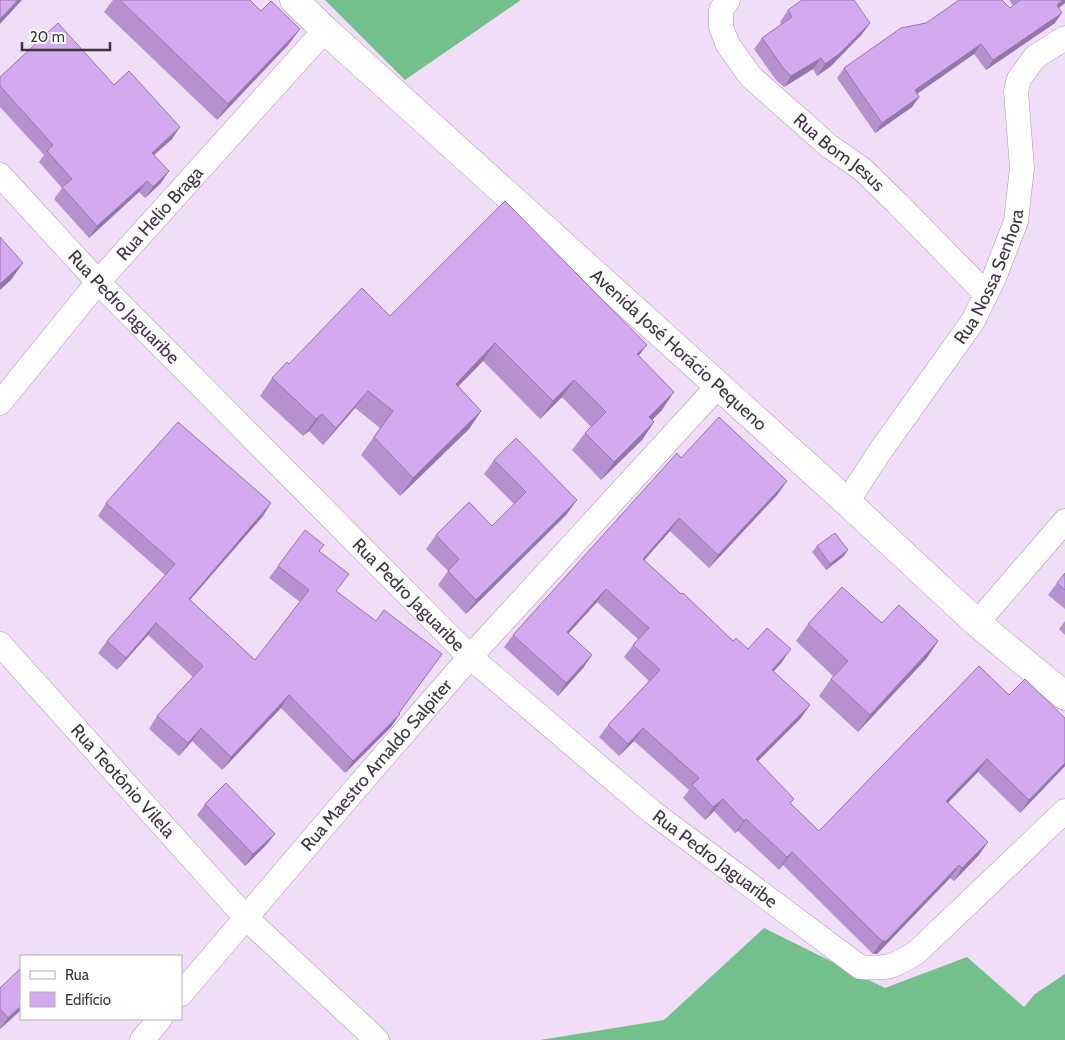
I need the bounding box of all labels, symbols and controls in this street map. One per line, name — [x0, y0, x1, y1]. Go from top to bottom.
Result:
scale bar — [22, 20, 110, 52]
text: 20 m — [30, 28, 65, 46]
street label: Rua Bom Jesus — [789, 109, 889, 196]
street label: Rua Helio Braga — [112, 162, 208, 265]
street label: Rua Nossa Senhora — [949, 208, 1028, 348]
street label: Rua Pedro Jaguaribe — [63, 246, 184, 369]
street label: Avenida José Horácio Pequeno — [586, 264, 772, 435]
street label: Rua Pedro Jaguaribe — [348, 534, 469, 656]
street label: Rua Maestro Arnaldo Salpiter — [296, 674, 457, 856]
street label: Rua Teotônio Vilela — [66, 719, 180, 843]
street label: Rua Pedro Jaguaribe — [648, 805, 782, 913]
legend — [20, 955, 182, 1020]
text: Rua — [65, 966, 90, 984]
text: Edifício — [65, 991, 111, 1009]

